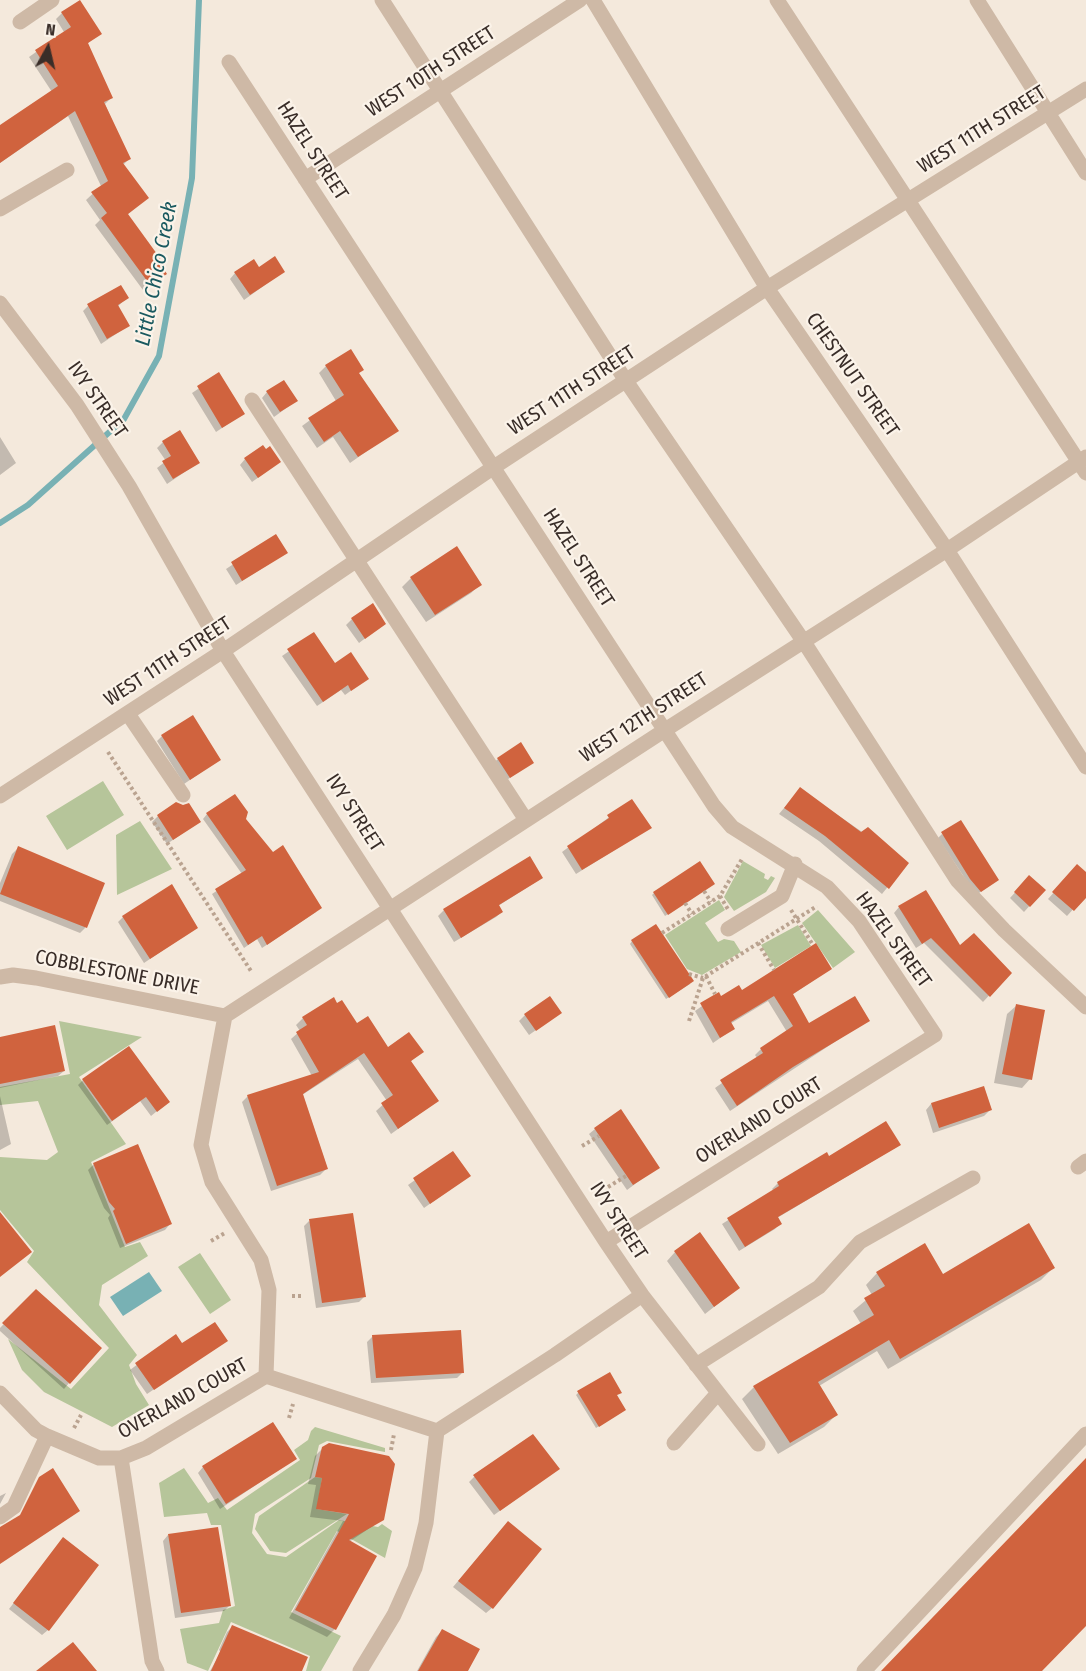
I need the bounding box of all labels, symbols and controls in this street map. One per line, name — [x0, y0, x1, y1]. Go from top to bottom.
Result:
north arrow — [18, 18, 78, 78]
text: N — [45, 20, 57, 40]
street label: WEST 10TH STREET — [362, 21, 500, 123]
street label: WEST 11TH STREET — [913, 81, 1051, 179]
street label: HAZEL STREET — [271, 97, 353, 205]
water label: Little Chico Creek — [131, 200, 183, 348]
street label: CHESTNUT STREET — [800, 308, 904, 442]
street label: WEST 11TH STREET — [504, 341, 640, 441]
street label: IVY STREET — [62, 357, 132, 443]
street label: HAZEL STREET — [537, 504, 619, 612]
street label: WEST 11TH STREET — [100, 612, 236, 712]
street label: WEST 12TH STREET — [576, 668, 712, 768]
street label: IVY STREET — [320, 770, 388, 856]
street label: HAZEL STREET — [850, 887, 936, 993]
street label: COBBLESTONE DRIVE — [33, 945, 201, 1001]
street label: OVERLAND COURT — [691, 1073, 827, 1169]
street label: IVY STREET — [584, 1178, 652, 1264]
street label: OVERLAND COURT — [114, 1353, 252, 1445]

